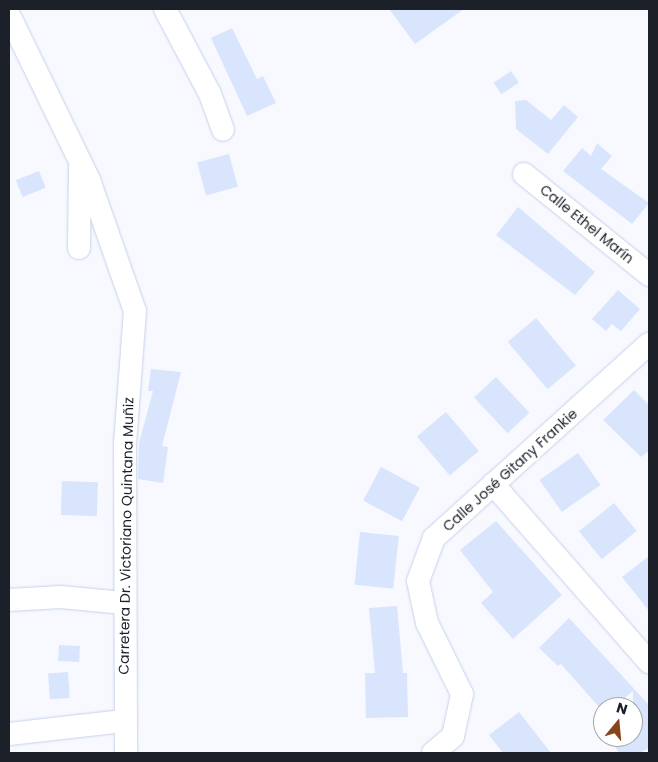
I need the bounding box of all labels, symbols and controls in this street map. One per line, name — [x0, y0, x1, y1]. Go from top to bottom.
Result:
street label: Calle Ethel Marín — [537, 181, 637, 267]
street label: Carretera Dr. Victoriano Quintana Muñiz — [115, 397, 137, 675]
street label: Calle José Gitany Frankie — [439, 405, 581, 535]
north arrow — [593, 697, 643, 747]
text: N — [614, 698, 630, 720]

